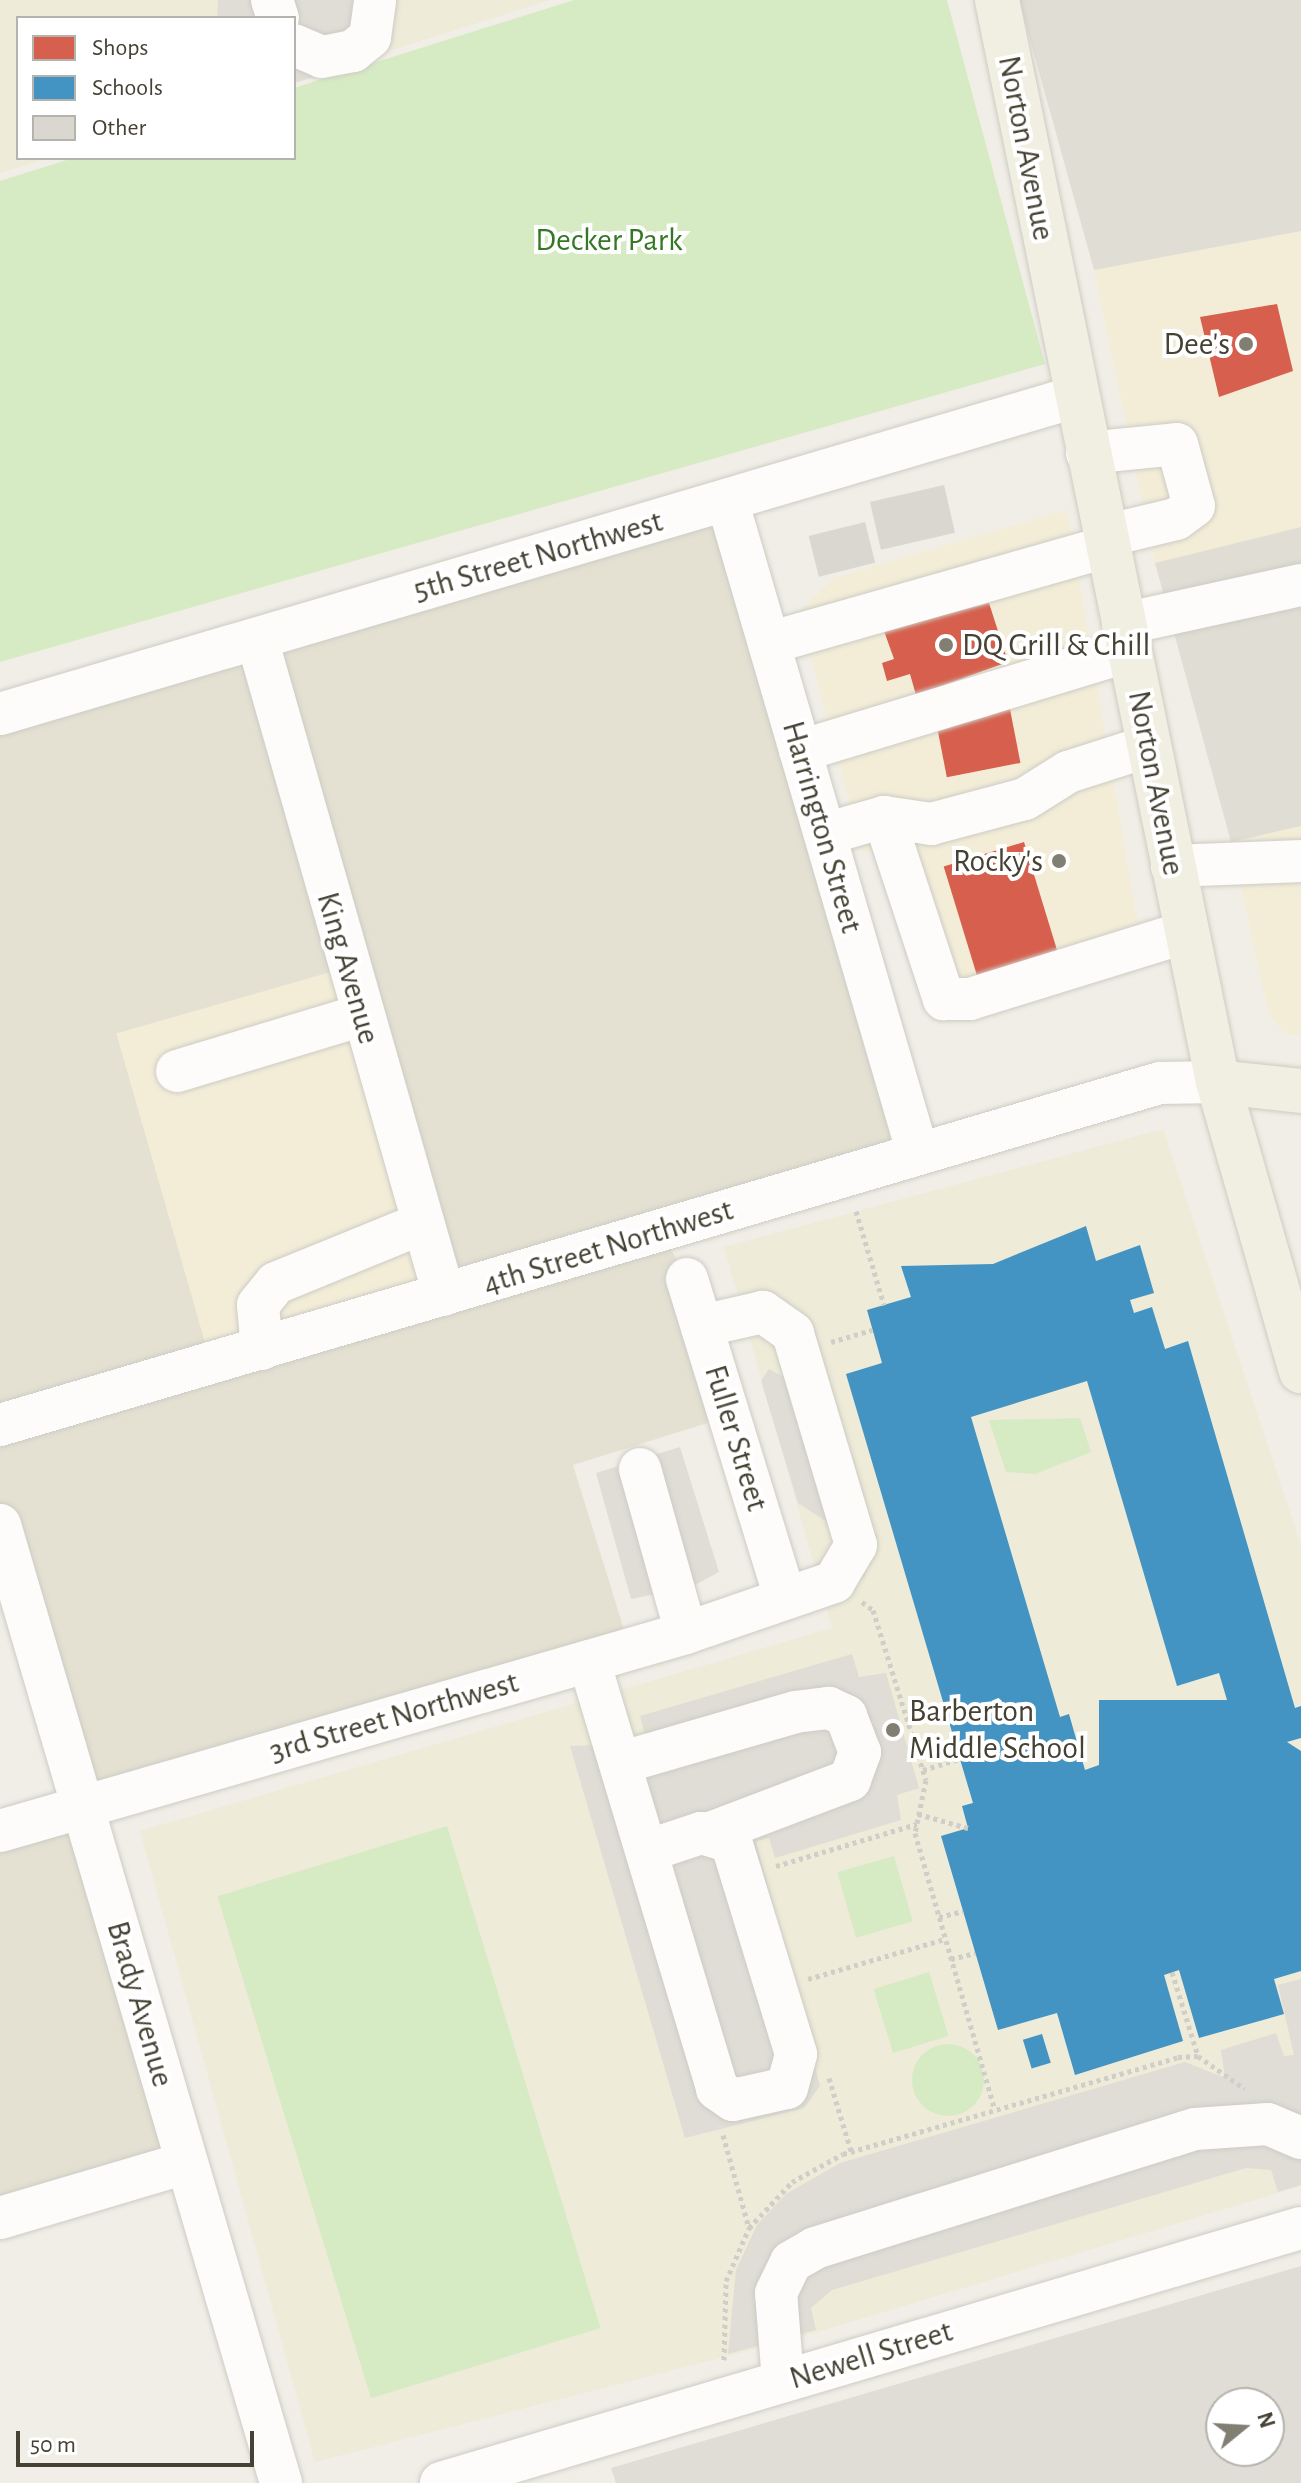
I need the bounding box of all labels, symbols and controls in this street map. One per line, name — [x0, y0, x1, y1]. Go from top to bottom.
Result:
legend — [16, 16, 296, 160]
text: Shops — [92, 36, 148, 60]
street label: Norton Avenue — [989, 52, 1063, 244]
text: Schools — [92, 76, 163, 100]
text: Other — [92, 116, 146, 140]
park label: Decker Park — [535, 221, 683, 259]
place label: Dee's — [1163, 325, 1230, 363]
marker: Dee's — [1237, 335, 1255, 353]
street label: 5th Street Northwest — [409, 502, 667, 610]
place label: DQ Grill & Chill — [962, 626, 1150, 664]
marker: DQ Grill & Chill — [937, 636, 955, 654]
street label: Norton Avenue — [1119, 687, 1193, 879]
street label: Harrington Street — [773, 717, 871, 937]
place label: Rocky's — [953, 842, 1043, 880]
marker: Rocky's — [1050, 852, 1068, 870]
street label: King Avenue — [308, 888, 388, 1048]
street label: 4th Street Northwest — [478, 1191, 738, 1303]
street label: Fuller Street — [696, 1361, 776, 1515]
street label: 3rd Street Northwest — [265, 1663, 523, 1771]
place label: Barberton Middle School — [909, 1693, 1086, 1768]
marker: Barberton Middle School — [884, 1721, 902, 1739]
street label: Brady Avenue — [98, 1917, 182, 2091]
street label: Newell Street — [785, 2312, 957, 2398]
north arrow — [1205, 2387, 1285, 2467]
text: N — [1253, 2410, 1279, 2431]
scale bar — [20, 2415, 258, 2465]
text: 50 m — [30, 2433, 76, 2457]

